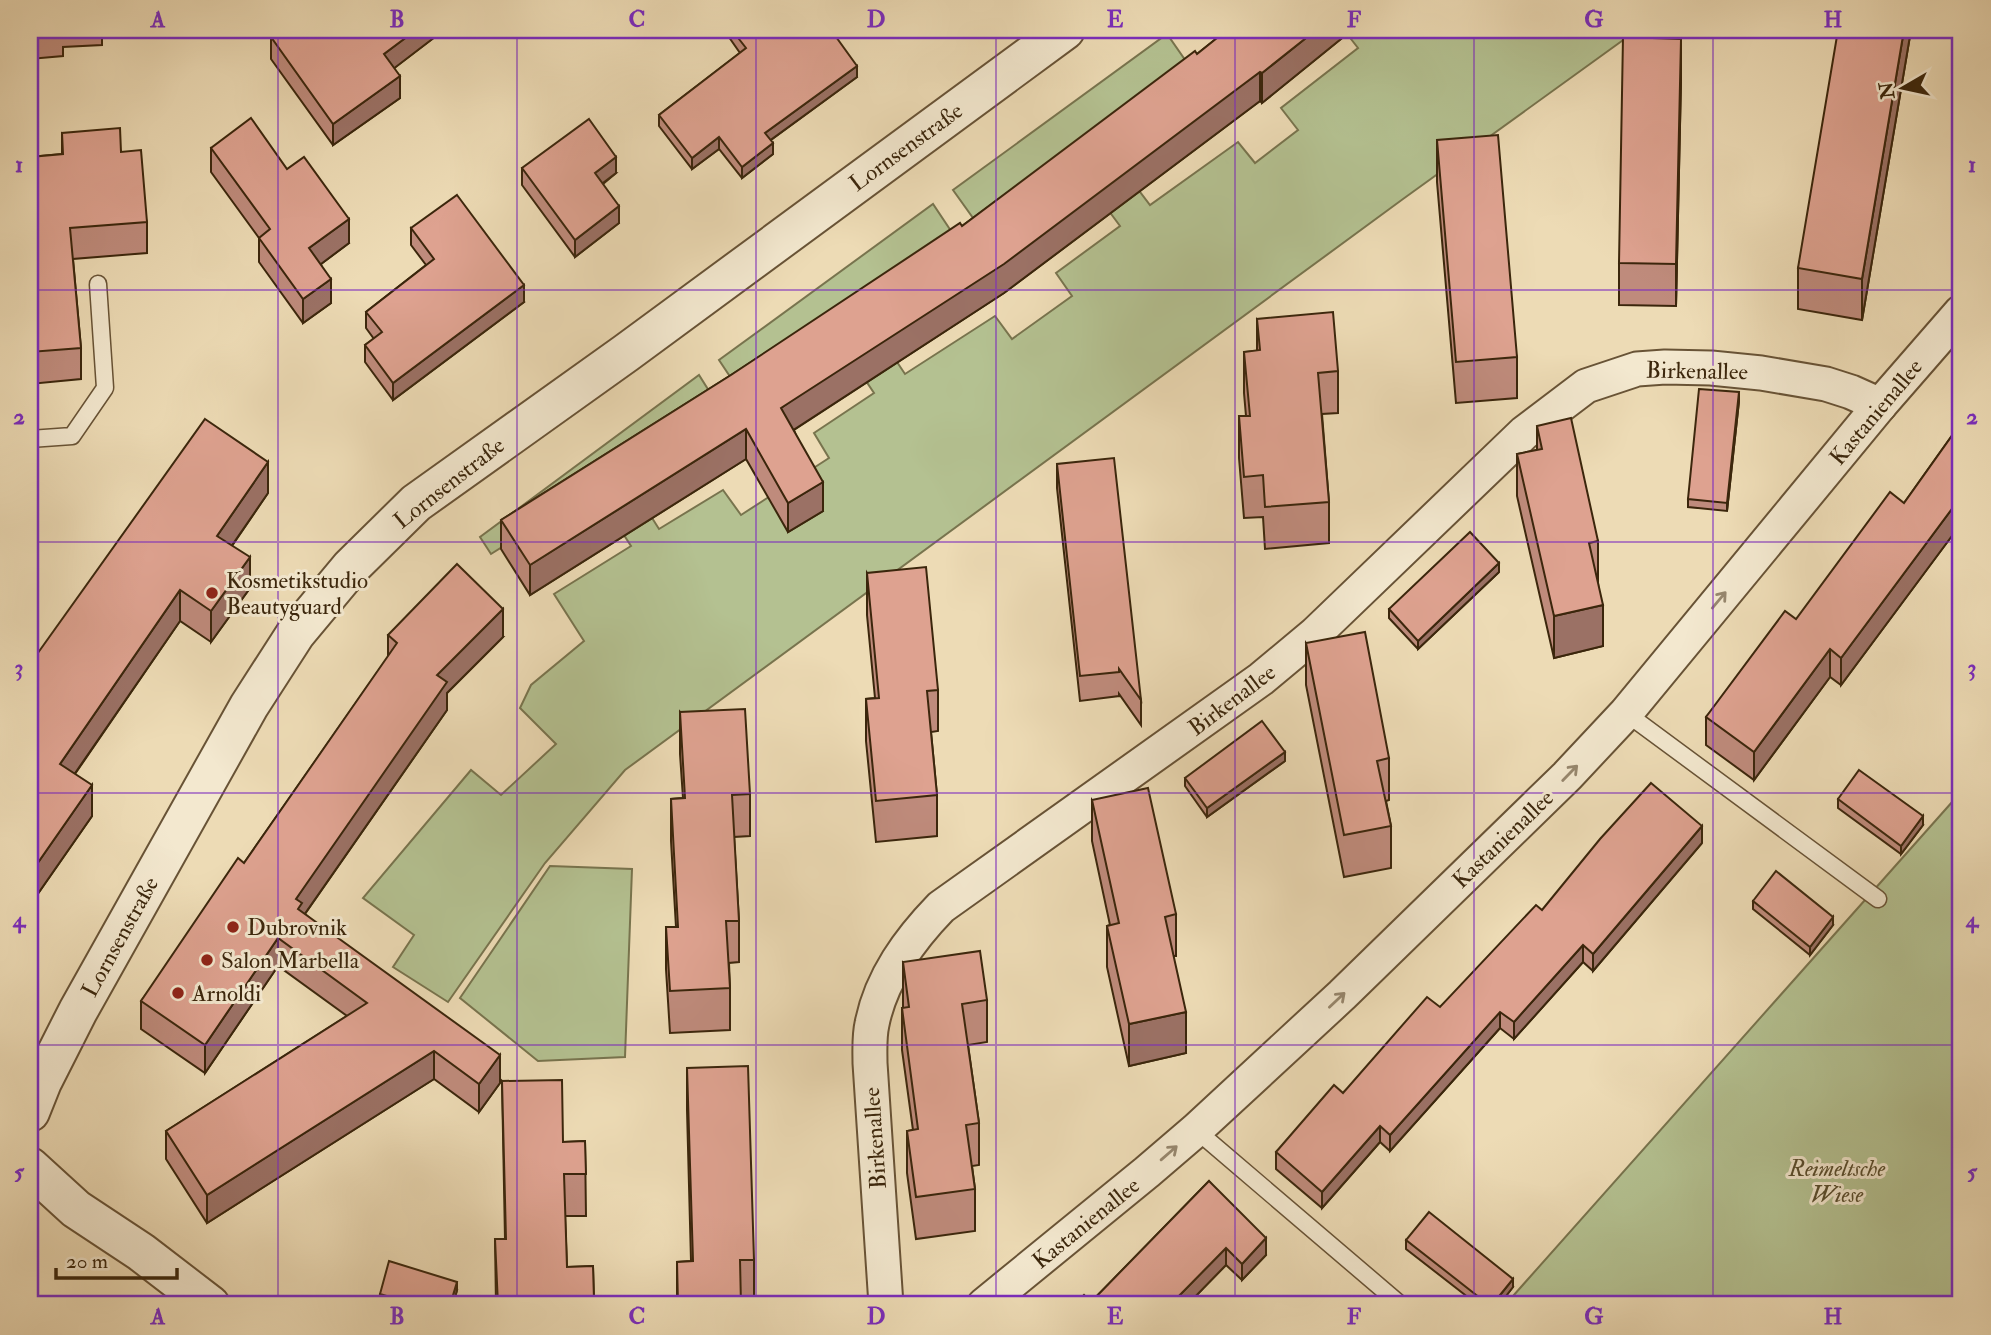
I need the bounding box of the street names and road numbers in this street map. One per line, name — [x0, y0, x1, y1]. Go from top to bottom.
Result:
street label: Lornsenstraße — [844, 96, 969, 198]
street label: Kastanienallee — [1823, 353, 1929, 471]
street label: Birkenallee — [1646, 356, 1749, 386]
street label: Lornsenstraße — [388, 430, 511, 535]
street label: Birkenallee — [1183, 657, 1282, 742]
street label: Kastanienallee — [1446, 783, 1560, 895]
street label: Lornsenstraße — [75, 871, 165, 1002]
street label: Birkenallee — [857, 1086, 893, 1190]
street label: Kastanienallee — [1026, 1171, 1146, 1275]

